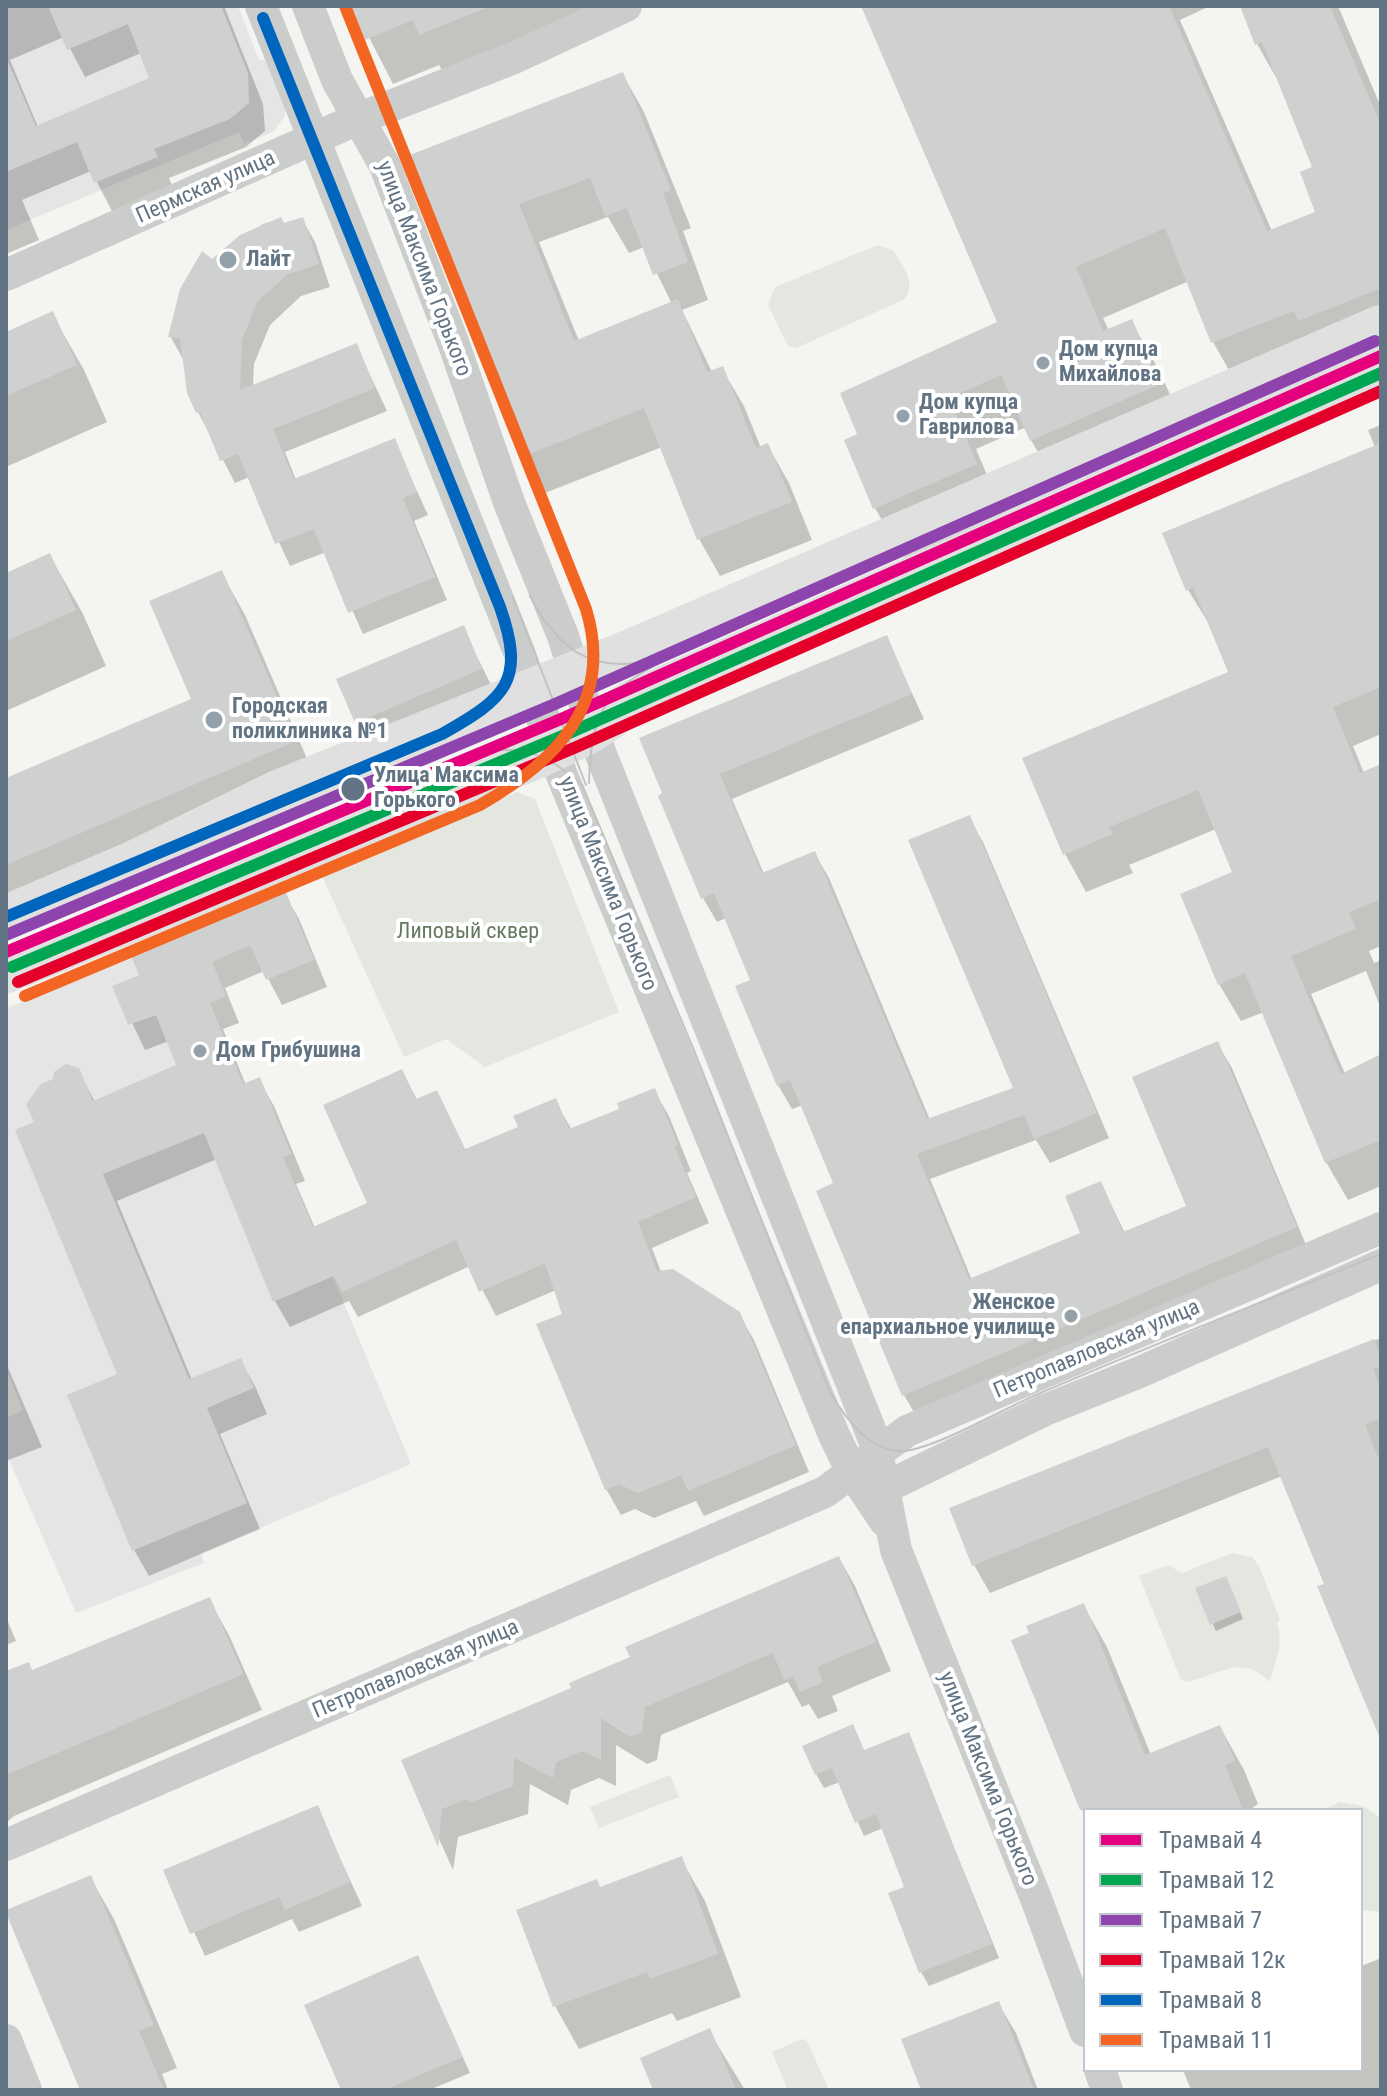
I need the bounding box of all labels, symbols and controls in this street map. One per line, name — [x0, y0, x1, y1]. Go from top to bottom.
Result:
street label: Пермская улица — [132, 146, 280, 230]
street label: улица Максима Горького — [370, 158, 476, 380]
place label: Лайт — [246, 247, 291, 273]
marker: Лайт — [217, 249, 239, 271]
place label: Дом купца Михайлова — [1059, 337, 1161, 388]
marker: Дом купца Михайлова — [1034, 354, 1052, 372]
place label: Дом купца Гаврилова — [919, 390, 1018, 442]
marker: Дом купца Гаврилова — [894, 407, 912, 425]
place label: Городская поликлиника №1 — [232, 694, 388, 746]
marker: Городская поликлиника №1 — [203, 709, 225, 731]
place label: Улица Максима Горького — [374, 763, 519, 814]
street label: улица Максима Горького — [552, 773, 662, 995]
marker: Улица Максима Горького — [339, 775, 367, 803]
park label: Липовый сквер — [397, 919, 539, 945]
place label: Дом Грибушина — [216, 1038, 361, 1064]
marker: Дом Грибушина — [191, 1042, 209, 1060]
place label: Женское епархиальное училище — [840, 1290, 1055, 1342]
street label: Петропавловская улица — [990, 1295, 1204, 1405]
marker: Женское епархиальное училище — [1062, 1307, 1080, 1325]
street label: Петропавловская улица — [309, 1615, 523, 1725]
street label: улица Максима Горького — [932, 1668, 1042, 1890]
legend — [1083, 1808, 1363, 2072]
text: Трамвай 4 — [1159, 1826, 1262, 1854]
text: Трамвай 12 — [1159, 1866, 1274, 1894]
text: Трамвай 7 — [1159, 1906, 1262, 1934]
text: Трамвай 12к — [1159, 1946, 1286, 1974]
text: Трамвай 8 — [1159, 1986, 1262, 2014]
text: Трамвай 11 — [1159, 2026, 1274, 2054]

